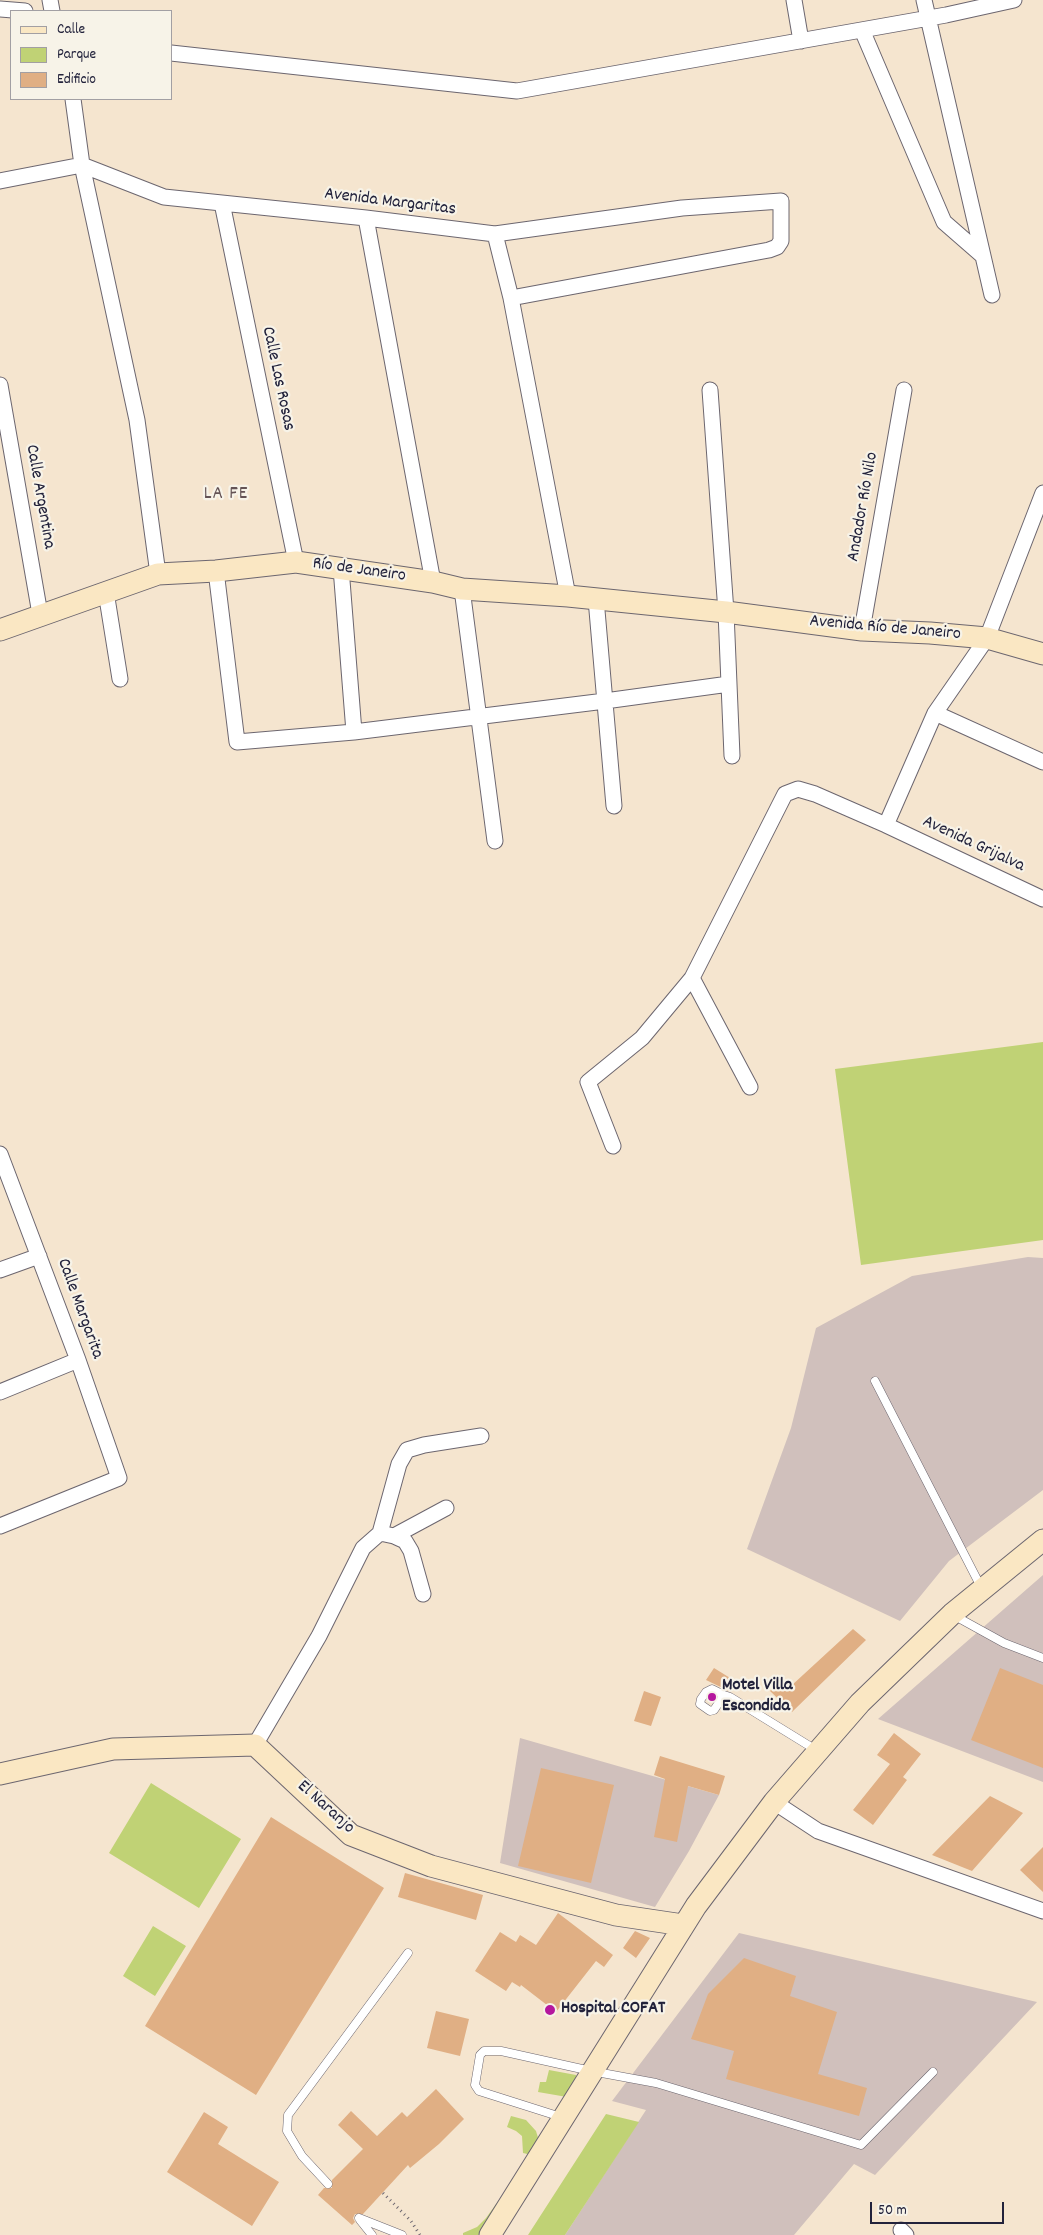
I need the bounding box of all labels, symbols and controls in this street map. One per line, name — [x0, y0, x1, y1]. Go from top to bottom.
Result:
legend — [10, 10, 172, 100]
text: Calle — [57, 19, 85, 41]
text: Parque — [57, 44, 96, 66]
text: Edificio — [57, 69, 96, 91]
street label: Avenida Margaritas — [323, 184, 457, 222]
street label: Calle Las Rosas — [255, 325, 299, 433]
street label: Calle Argentina — [19, 443, 59, 551]
street label: Andador Río Nilo — [844, 450, 884, 564]
district label: LA FE — [203, 484, 249, 506]
street label: Río de Janeiro — [311, 554, 407, 588]
street label: Avenida Río de Janeiro — [808, 612, 962, 646]
street label: Avenida Grijalva — [918, 812, 1028, 878]
street label: Calle Margarita — [51, 1256, 107, 1362]
place label: Motel Villa Escondida — [722, 1676, 792, 1718]
marker: Motel Villa Escondida — [706, 1691, 718, 1703]
street label: El Naranjo — [292, 1777, 358, 1839]
place label: Hospital COFAT — [561, 1999, 665, 2021]
marker: Hospital COFAT — [543, 2003, 557, 2017]
scale bar — [873, 2192, 1007, 2224]
text: 50 m — [878, 2200, 907, 2222]

